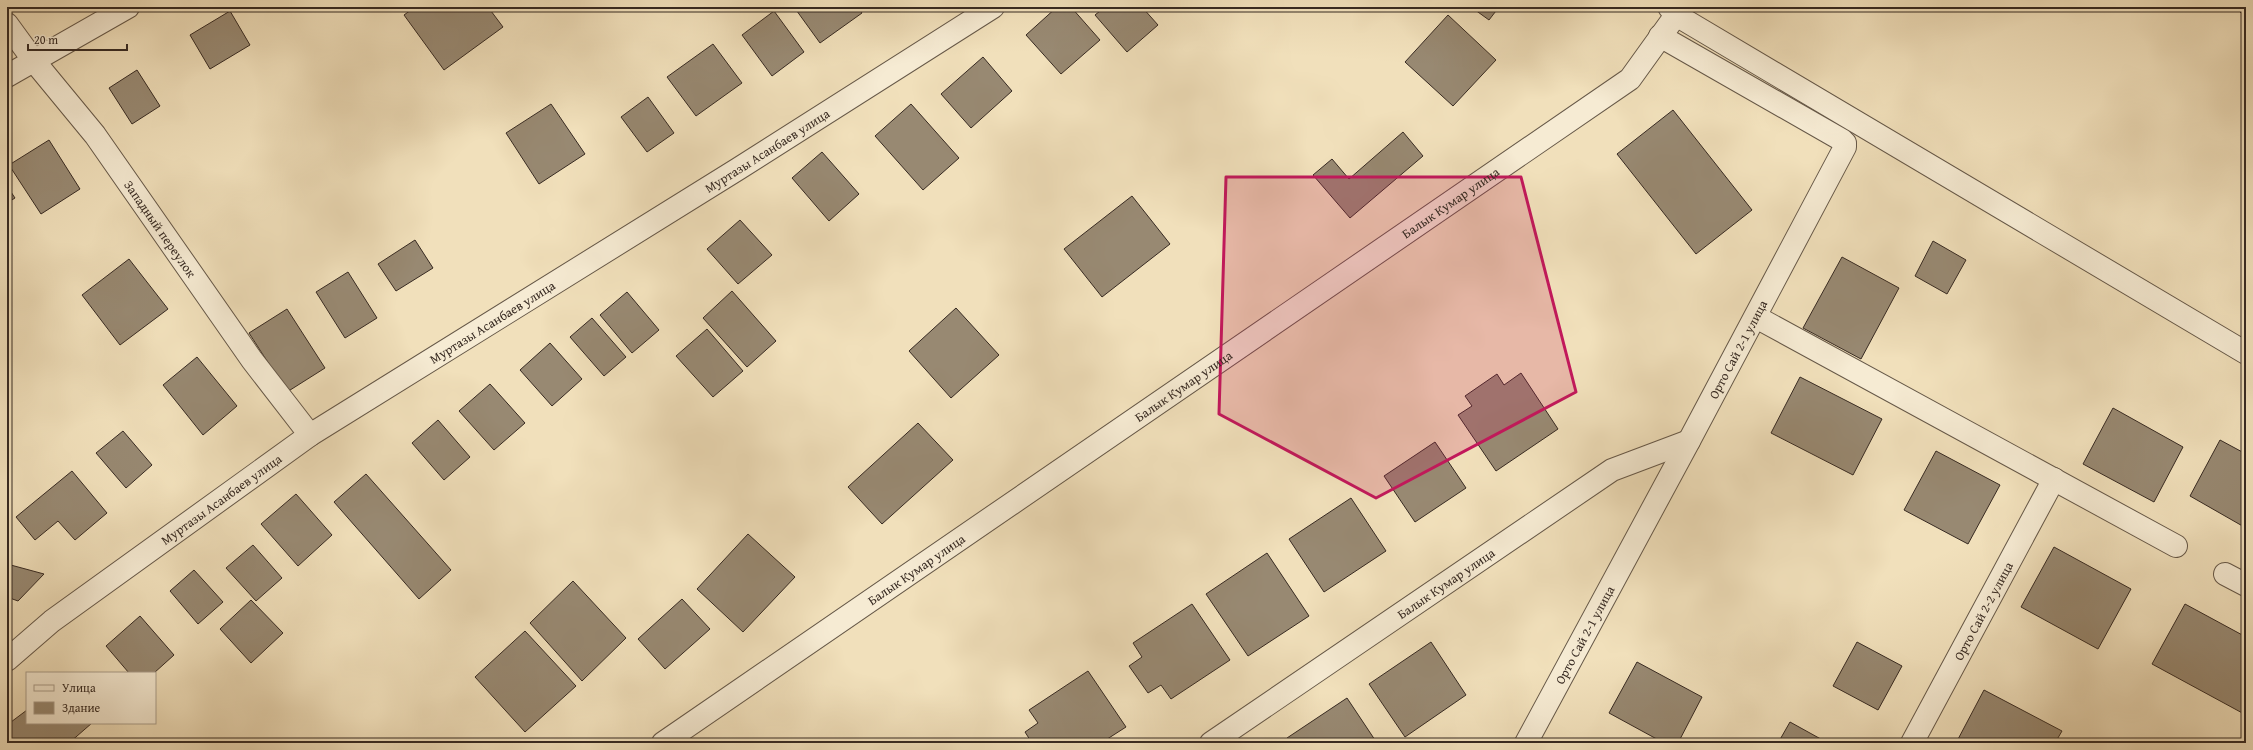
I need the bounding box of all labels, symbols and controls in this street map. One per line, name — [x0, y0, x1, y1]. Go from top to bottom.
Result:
scale bar — [28, 26, 127, 52]
text: 20 m — [34, 31, 58, 48]
street label: Муртазы Асанбаев улица — [701, 104, 834, 197]
street label: Балык Кумар улица — [1398, 162, 1504, 243]
street label: Западный переулок — [119, 177, 201, 282]
street label: Муртазы Асанбаев улица — [426, 276, 560, 369]
street label: Орто Сай 2-1 улица — [1704, 296, 1773, 402]
street label: Балык Кумар улица — [1131, 345, 1237, 427]
street label: Муртазы Асанбаев улица — [157, 449, 286, 550]
street label: Балык Кумар улица — [864, 529, 970, 610]
street label: Балык Кумар улица — [1393, 543, 1499, 624]
street label: Орто Сай 2-2 улица — [1949, 558, 2018, 664]
street label: Орто Сай 2-1 улица — [1550, 582, 1620, 688]
legend — [26, 672, 156, 724]
text: Улица — [62, 679, 96, 696]
text: Здание — [62, 699, 101, 716]

